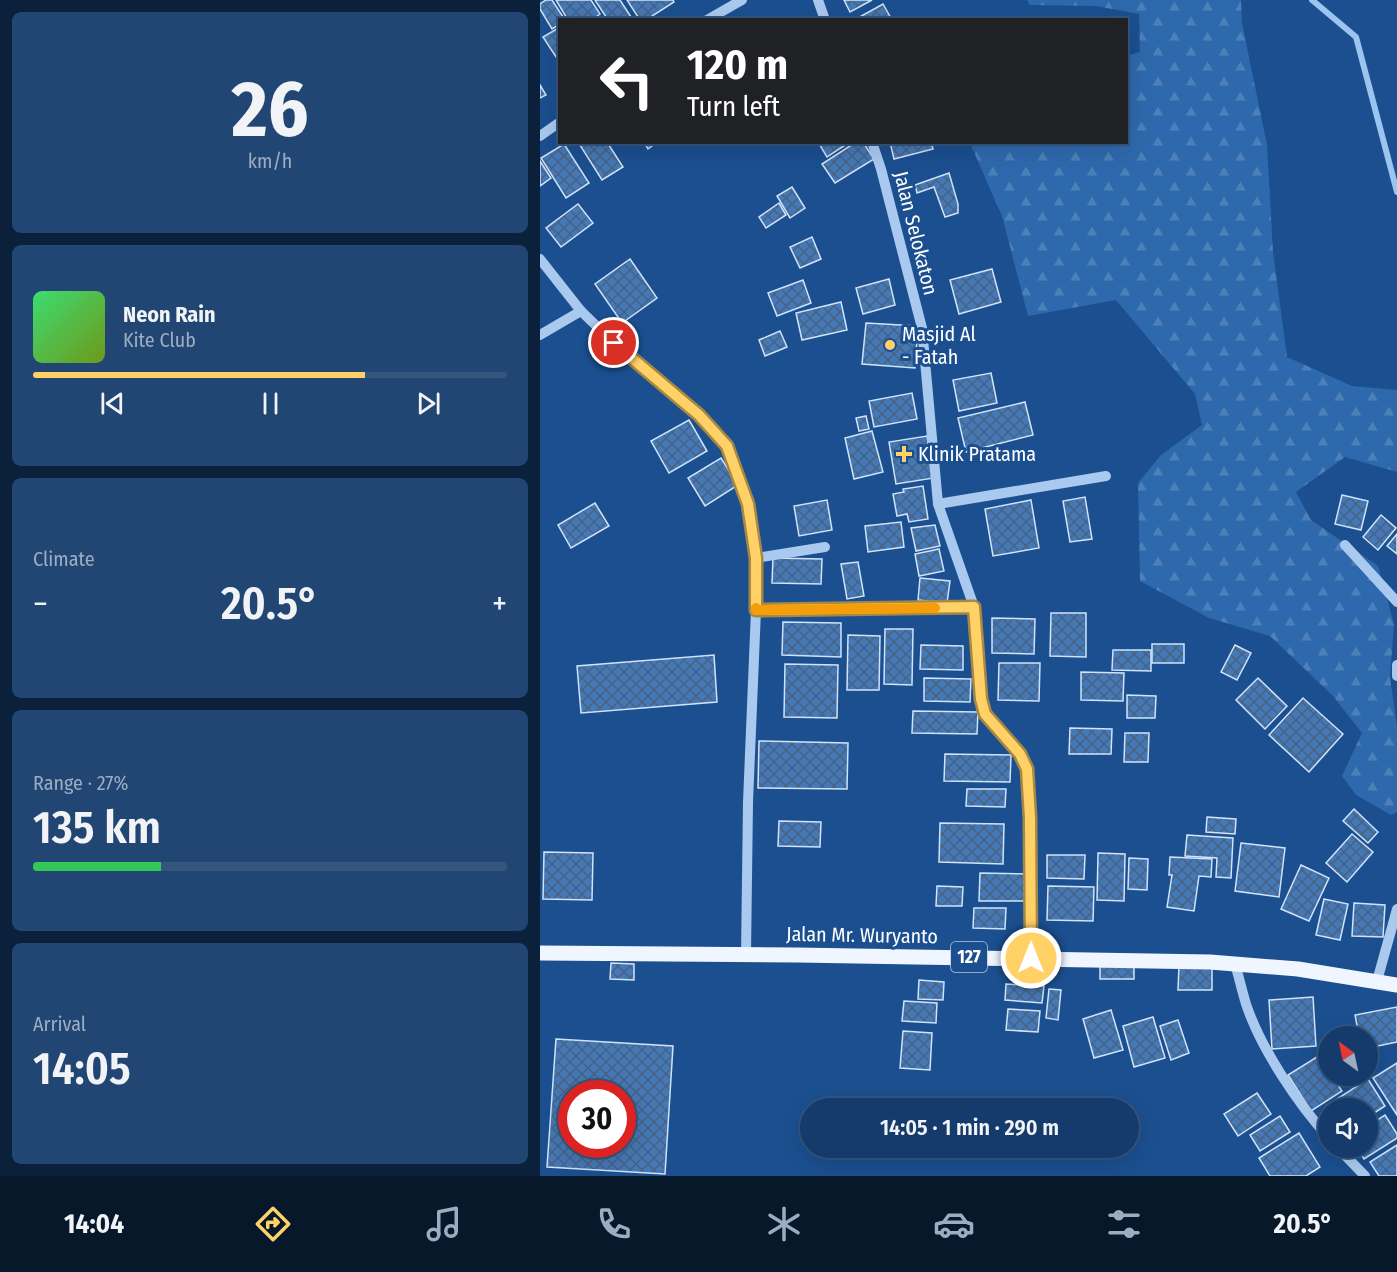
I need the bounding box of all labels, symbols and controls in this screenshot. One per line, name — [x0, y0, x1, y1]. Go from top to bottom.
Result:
text: 120 m — [687, 40, 788, 90]
icon: left — [588, 42, 666, 120]
text: 26 — [232, 63, 308, 157]
text: Turn left — [687, 91, 780, 123]
text: km/h — [248, 149, 292, 173]
street label: Jalan Selokaton — [889, 169, 943, 297]
text: Neon Rain — [123, 301, 216, 328]
pin — [588, 317, 639, 368]
place label: Masjid Al - Fatah — [902, 322, 976, 369]
icon: arrive — [597, 326, 630, 359]
text: Kite Club — [123, 328, 196, 352]
marker: Masjid Al - Fatah — [883, 338, 897, 352]
icon: previous — [96, 387, 129, 420]
icon: pause — [254, 387, 287, 420]
icon: next — [412, 387, 445, 420]
place label: Klinik Pratama — [918, 442, 1036, 466]
marker: Klinik Pratama — [895, 445, 913, 463]
text: Climate — [33, 547, 95, 571]
text: 20.5° — [221, 577, 319, 631]
text: − — [33, 584, 48, 624]
text: + — [492, 584, 507, 624]
text: Range · 27% — [33, 771, 129, 795]
text: 135 km — [33, 801, 161, 855]
street label: Jalan Mr. Wuryanto — [786, 922, 938, 948]
position arrow — [999, 926, 1063, 990]
road number: 127 — [951, 942, 987, 972]
text: Arrival — [33, 1012, 86, 1036]
north arrow — [1318, 1026, 1378, 1086]
map controls — [1318, 1026, 1378, 1158]
text: 14:05 — [33, 1042, 131, 1096]
speed limit sign: 30 — [558, 1080, 636, 1158]
button: sound — [1318, 1098, 1378, 1158]
text: 14:05 · 1 min · 290 m — [880, 1114, 1059, 1141]
icon: directions — [252, 1203, 294, 1245]
icon: music — [423, 1203, 465, 1245]
icon: phone — [593, 1203, 635, 1245]
icon: climate — [763, 1203, 805, 1245]
icon: car — [933, 1203, 975, 1245]
icon: filters — [1103, 1203, 1145, 1245]
text: 14:04 — [64, 1208, 124, 1240]
text: 20.5° — [1274, 1208, 1333, 1240]

